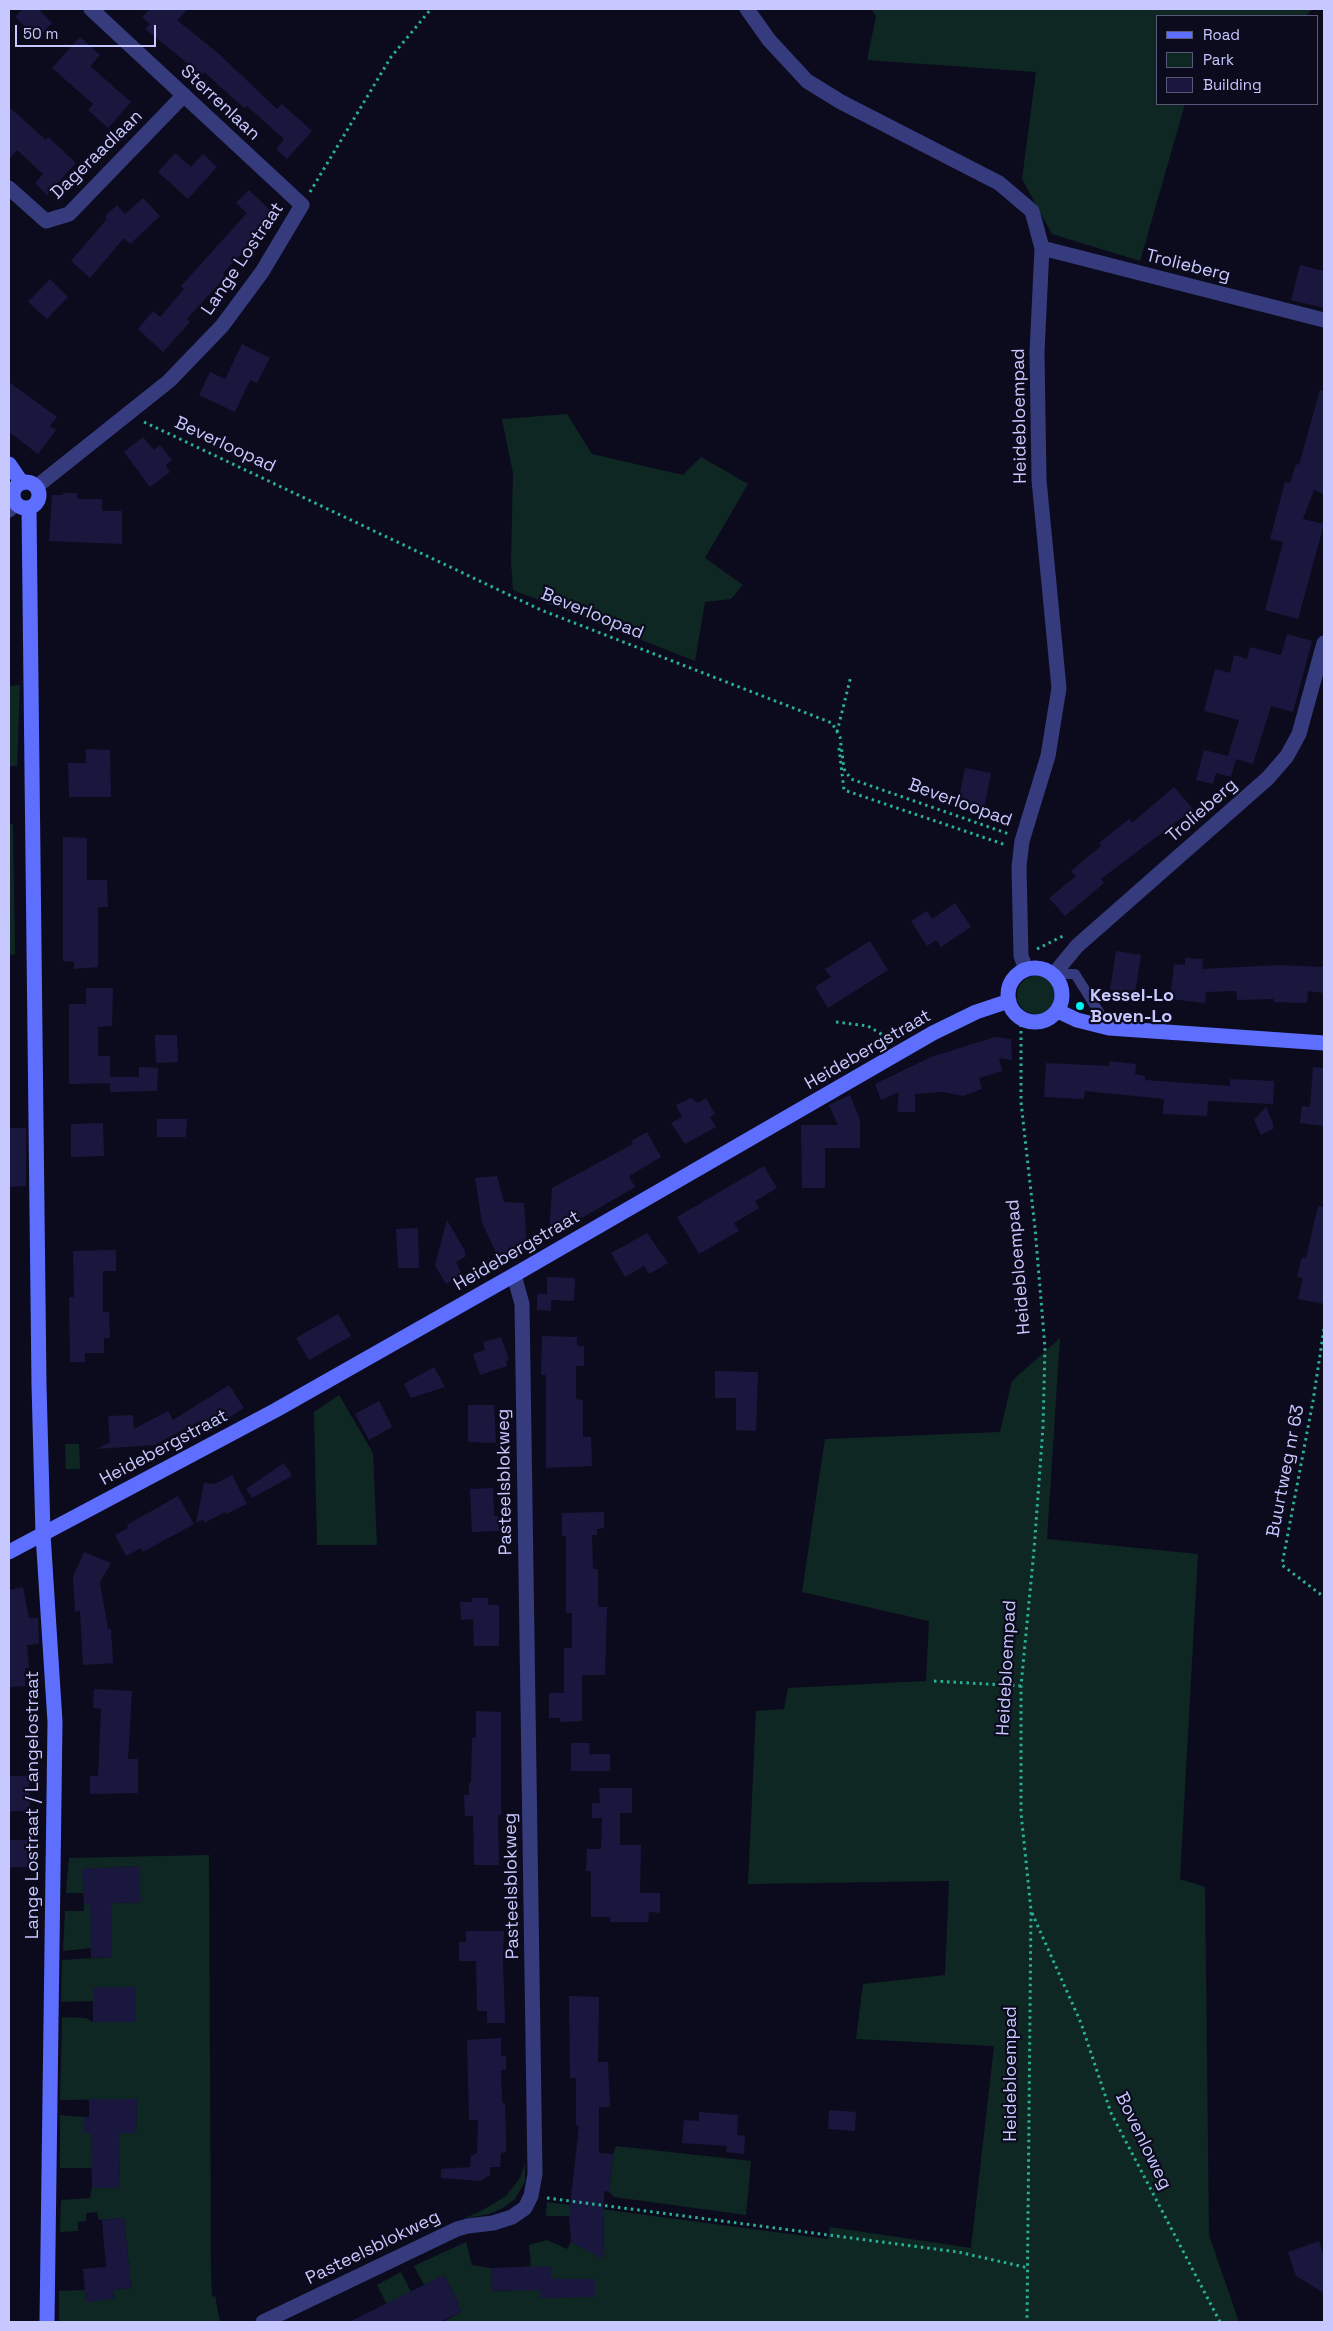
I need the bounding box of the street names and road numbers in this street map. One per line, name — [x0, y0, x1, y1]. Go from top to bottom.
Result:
street label: Sterrenlaan — [176, 61, 264, 145]
street label: Dageraadlaan — [47, 106, 147, 204]
street label: Lange Lostraat — [197, 198, 289, 320]
street label: Trolieberg — [1143, 245, 1233, 287]
street label: Heidebloempad — [1008, 348, 1032, 484]
street label: Beverloopad — [171, 412, 279, 478]
street label: Beverloopad — [537, 584, 647, 644]
street label: Beverloopad — [905, 774, 1015, 832]
street label: Trolieberg — [1162, 774, 1242, 848]
street label: Heidebergstraat — [801, 1005, 935, 1095]
street label: Heidebloempad — [1002, 1198, 1036, 1336]
street label: Heidebergstraat — [450, 1206, 584, 1296]
street label: Buurtweg nr 63 — [1263, 1403, 1309, 1539]
street label: Heidebergstraat — [96, 1405, 232, 1491]
street label: Pasteelsblokweg — [493, 1409, 517, 1555]
street label: Heidebloempad — [993, 1600, 1021, 1736]
street label: Lange Lostraat / Langelostraat — [22, 1671, 44, 1939]
street label: Pasteelsblokweg — [500, 1813, 524, 1959]
street label: Heidebloempad — [1000, 2006, 1022, 2142]
street label: Bovenloweg — [1110, 2089, 1176, 2193]
street label: Pasteelsblokweg — [302, 2206, 444, 2290]

